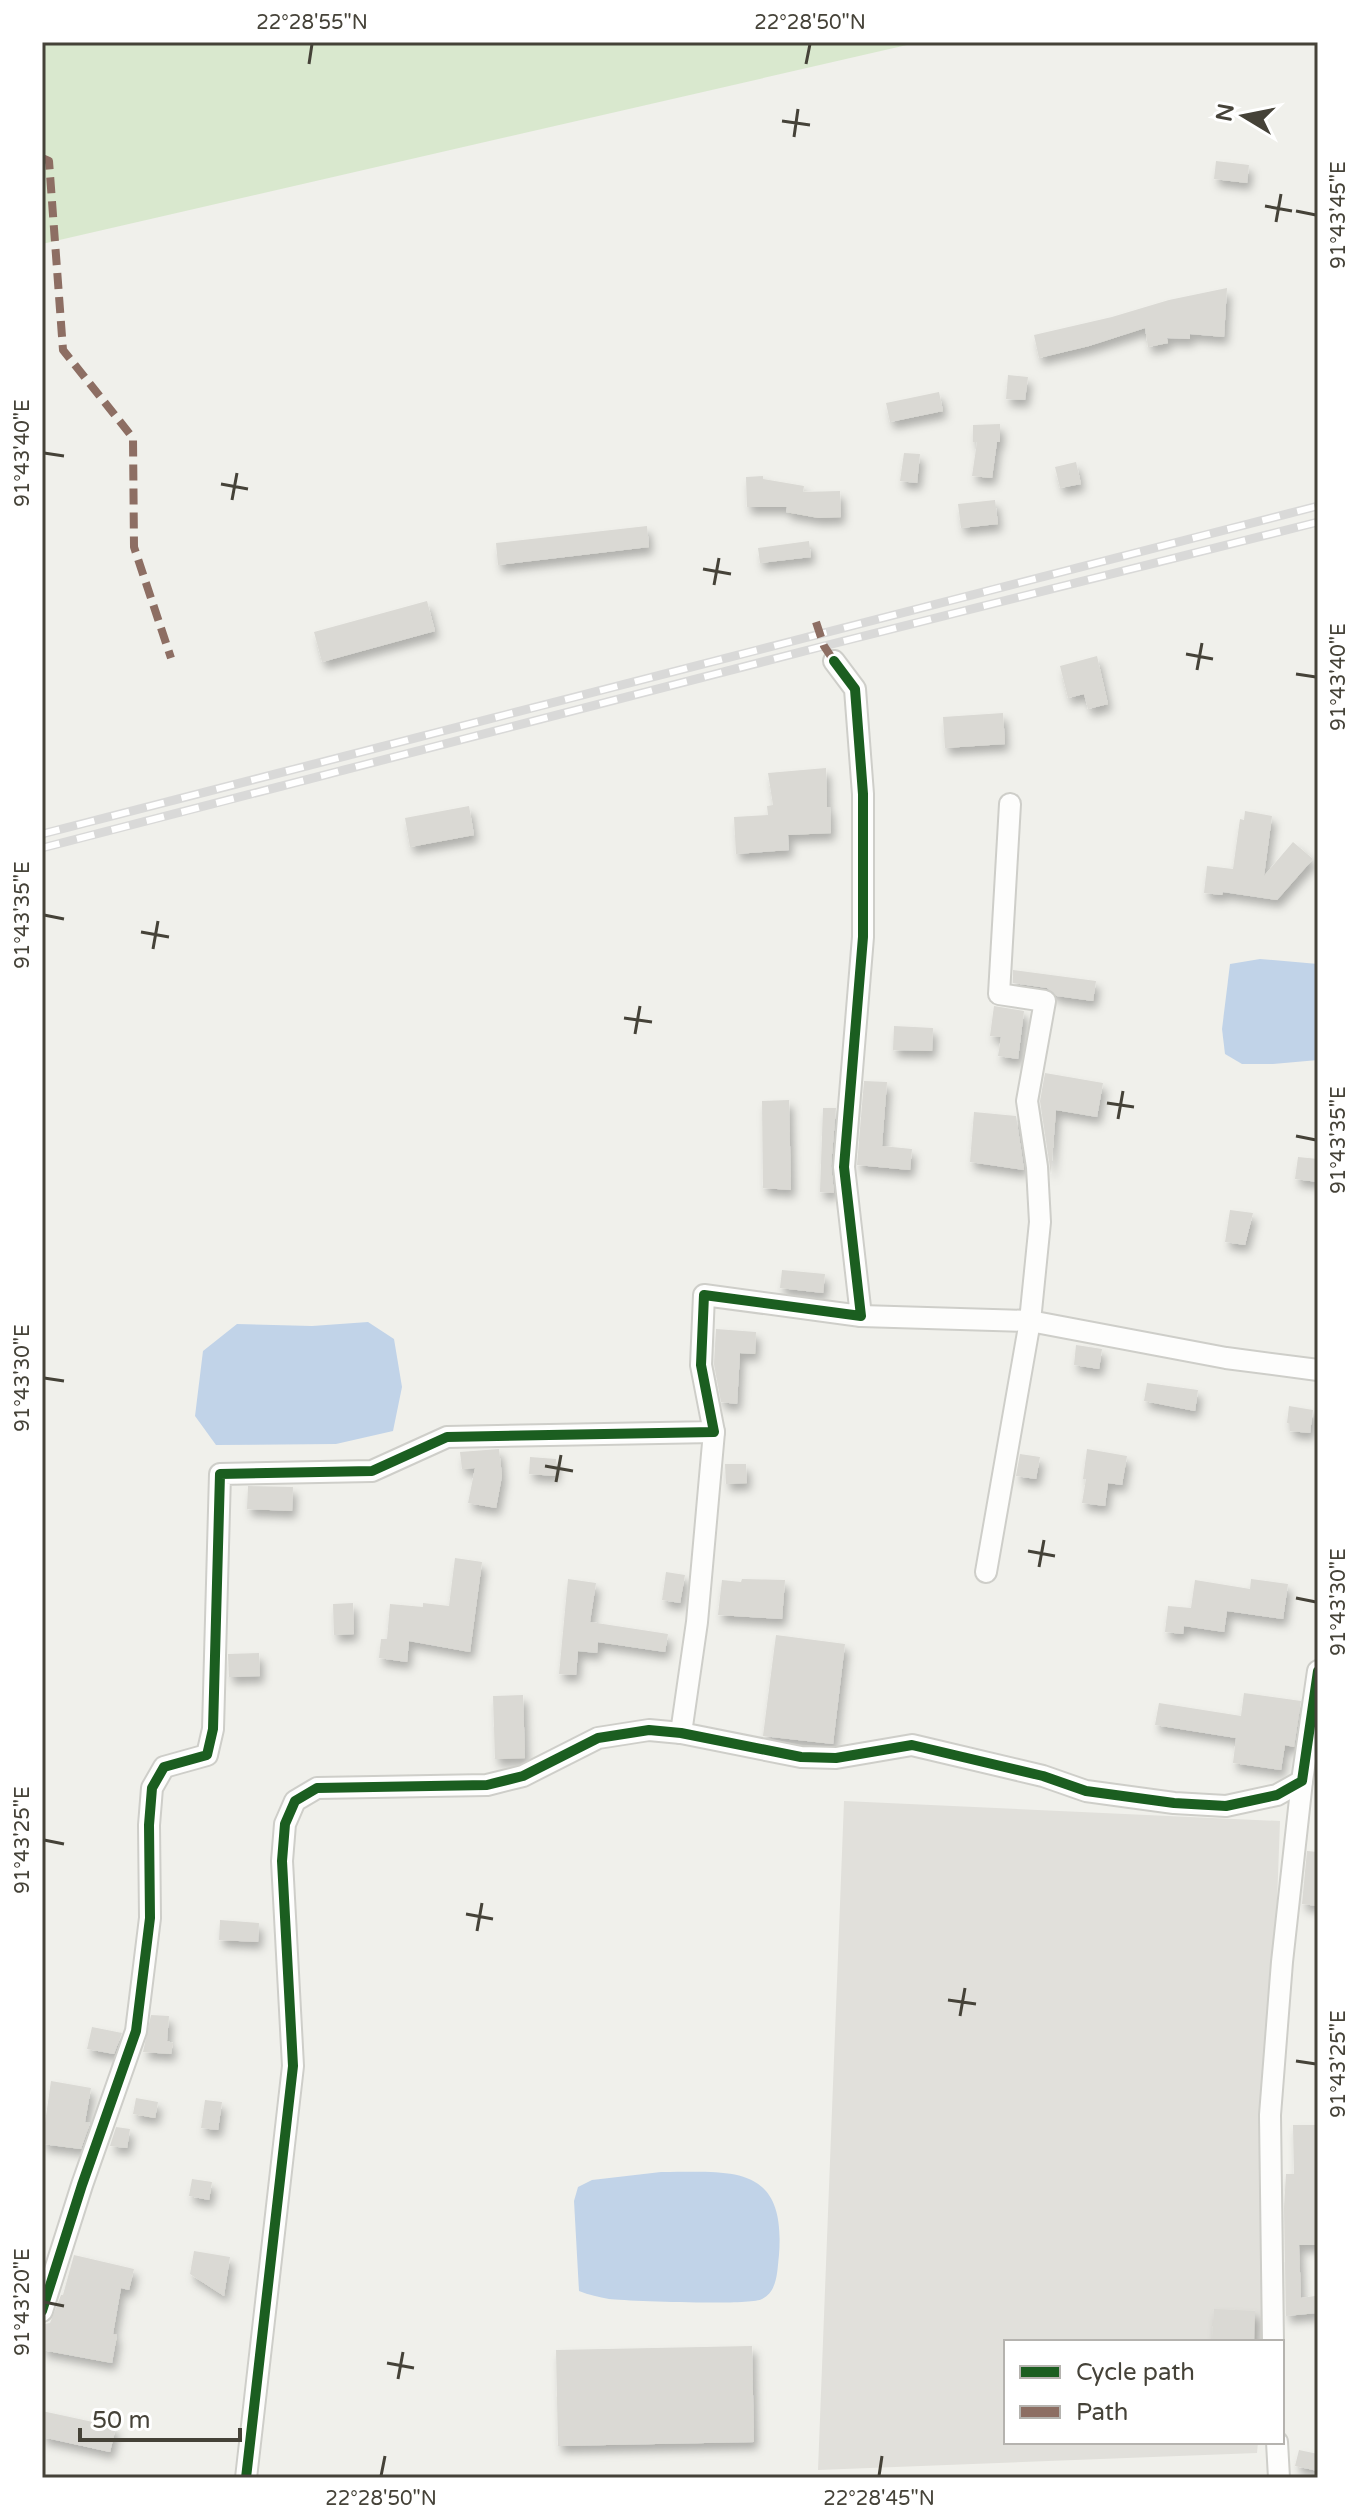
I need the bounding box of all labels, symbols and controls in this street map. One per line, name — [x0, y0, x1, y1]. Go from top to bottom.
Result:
text: 22°28'55"N — [256, 11, 368, 35]
text: 22°28'50"N — [754, 11, 866, 35]
north arrow — [1204, 76, 1284, 156]
text: N — [1211, 102, 1240, 124]
text: 91°43'45"E — [1327, 161, 1351, 269]
text: 91°43'40"E — [11, 399, 35, 507]
text: 91°43'40"E — [1327, 623, 1351, 731]
text: 91°43'35"E — [11, 861, 35, 969]
text: 91°43'35"E — [1327, 1086, 1351, 1194]
text: 91°43'30"E — [11, 1324, 35, 1432]
text: 91°43'30"E — [1327, 1548, 1351, 1656]
text: 91°43'25"E — [11, 1786, 35, 1894]
text: 91°43'25"E — [1327, 2010, 1351, 2118]
text: 91°43'20"E — [11, 2248, 35, 2356]
legend — [1004, 2340, 1284, 2444]
text: Cycle path — [1076, 2358, 1195, 2387]
scale bar — [80, 2392, 240, 2442]
text: Path — [1076, 2398, 1129, 2427]
text: 50 m — [92, 2406, 150, 2435]
text: 22°28'50"N — [325, 2487, 437, 2511]
text: 22°28'45"N — [823, 2487, 935, 2511]

